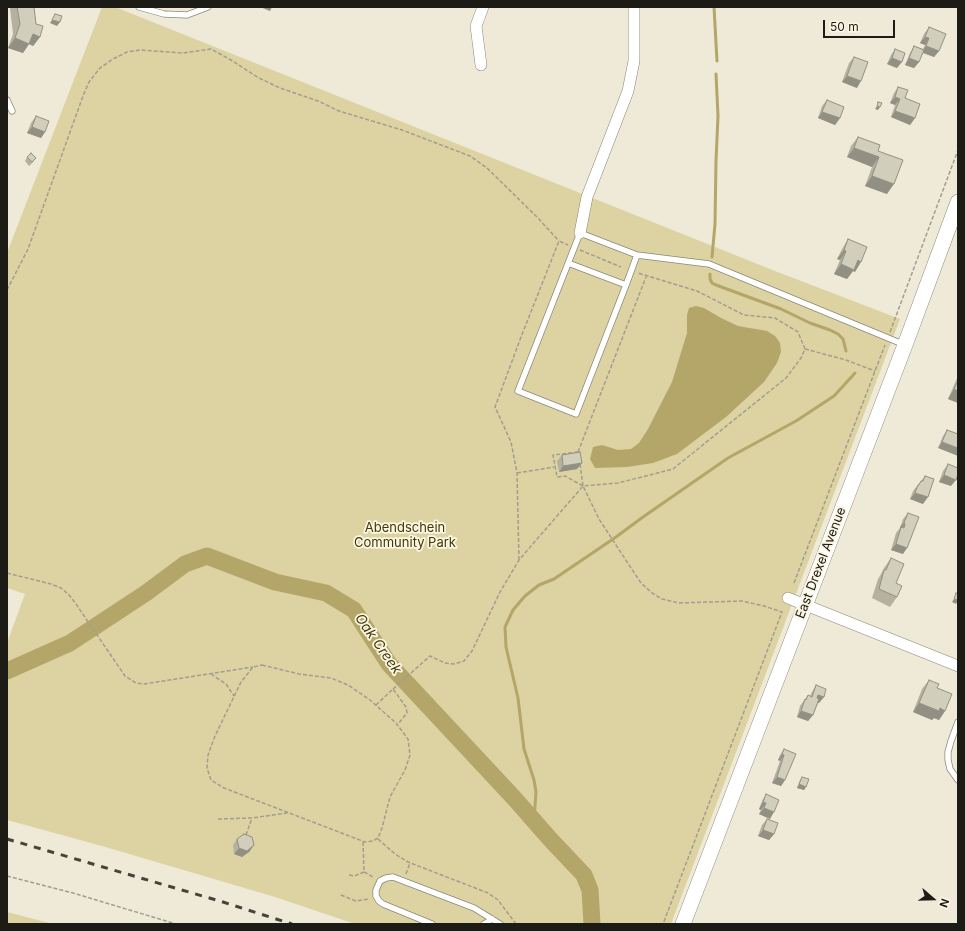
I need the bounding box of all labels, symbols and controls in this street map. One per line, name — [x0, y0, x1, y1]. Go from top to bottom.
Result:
scale bar — [825, 12, 897, 38]
text: 50 m — [830, 19, 859, 34]
street label: East Drexel Avenue — [793, 505, 849, 621]
park label: Abendschein Community Park — [354, 520, 456, 551]
water label: Oak Creek — [351, 611, 405, 677]
north arrow — [913, 879, 953, 919]
text: N — [936, 897, 952, 909]

